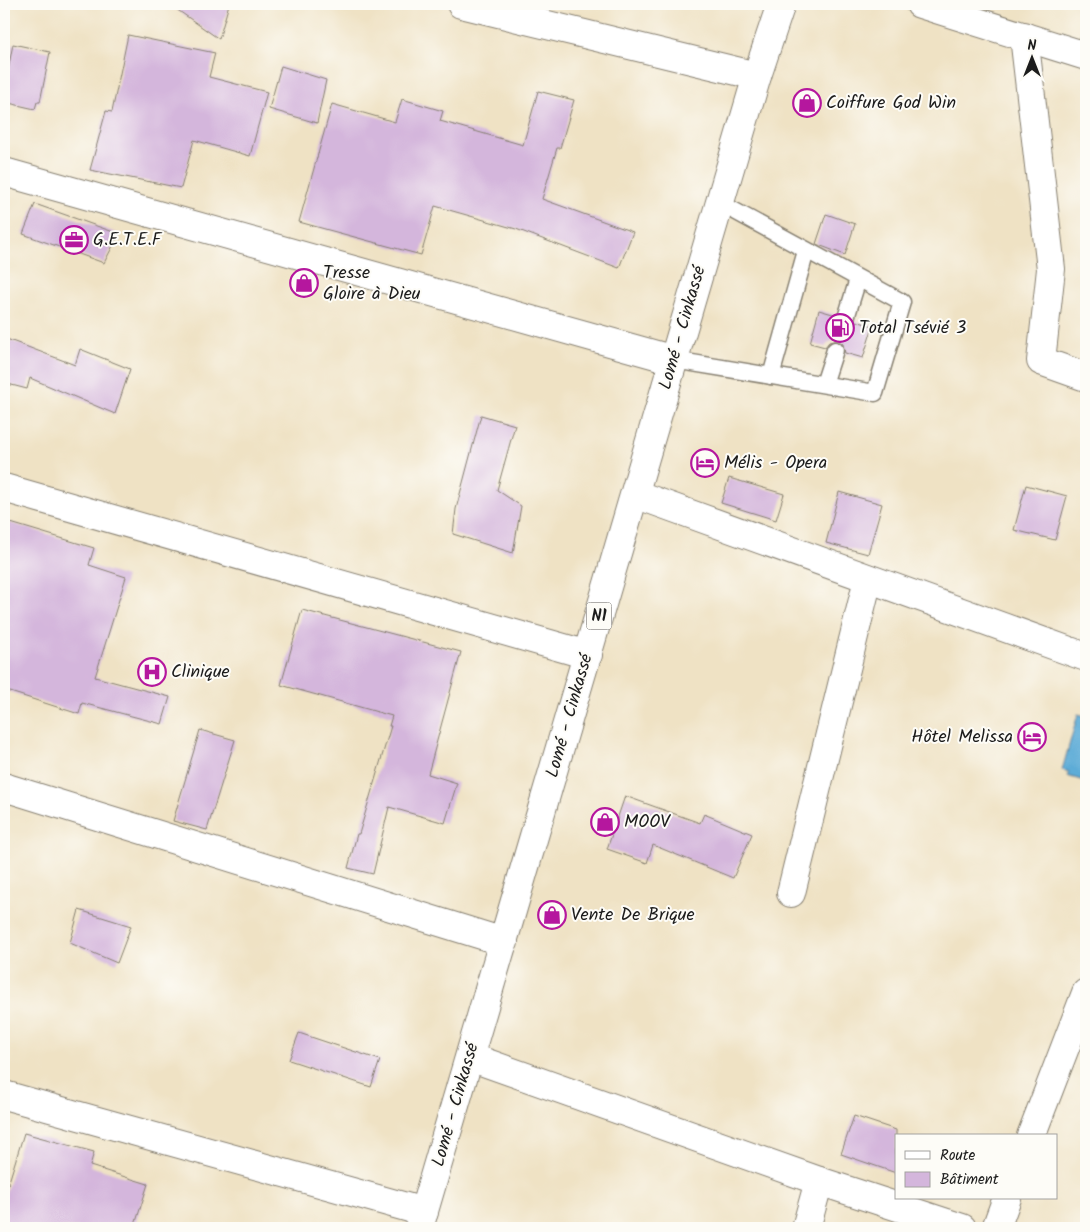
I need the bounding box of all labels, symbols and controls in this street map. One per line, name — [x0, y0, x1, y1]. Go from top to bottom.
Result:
north arrow — [1008, 32, 1058, 82]
text: N — [1028, 35, 1037, 57]
shop icon: Coiffure God Win — [792, 88, 822, 118]
place label: Coiffure God Win — [826, 89, 956, 118]
office icon: G.E.T.E.F — [59, 225, 89, 255]
place label: G.E.T.E.F — [93, 226, 163, 255]
place label: Tresse Gloire à Dieu — [323, 259, 421, 309]
street label: Lomé - Cinkassé — [651, 262, 715, 393]
shop icon: Tresse Gloire à Dieu — [289, 268, 319, 298]
fuel station icon: Total Tsévié 3 — [825, 313, 855, 343]
place label: Total Tsévié 3 — [859, 314, 966, 343]
hotel icon: Mélis - Opera — [690, 448, 720, 478]
place label: Mélis - Opera — [724, 449, 827, 478]
road number: N1 — [586, 602, 612, 630]
street label: Lomé - Cinkassé — [538, 650, 602, 781]
hospital icon: Clinique — [137, 657, 167, 687]
place label: Clinique — [171, 658, 230, 687]
hotel icon: Hôtel Melissa — [1017, 722, 1047, 752]
place label: Hôtel Melissa — [911, 723, 1013, 752]
shop icon: MOOV — [590, 807, 620, 837]
place label: MOOV — [624, 808, 671, 837]
shop icon: Vente De Brique — [537, 900, 567, 930]
place label: Vente De Brique — [571, 901, 694, 930]
street label: Lomé - Cinkassé — [424, 1039, 488, 1170]
legend — [895, 1134, 1058, 1200]
text: Route — [940, 1144, 976, 1168]
text: Bâtiment — [940, 1168, 999, 1192]

